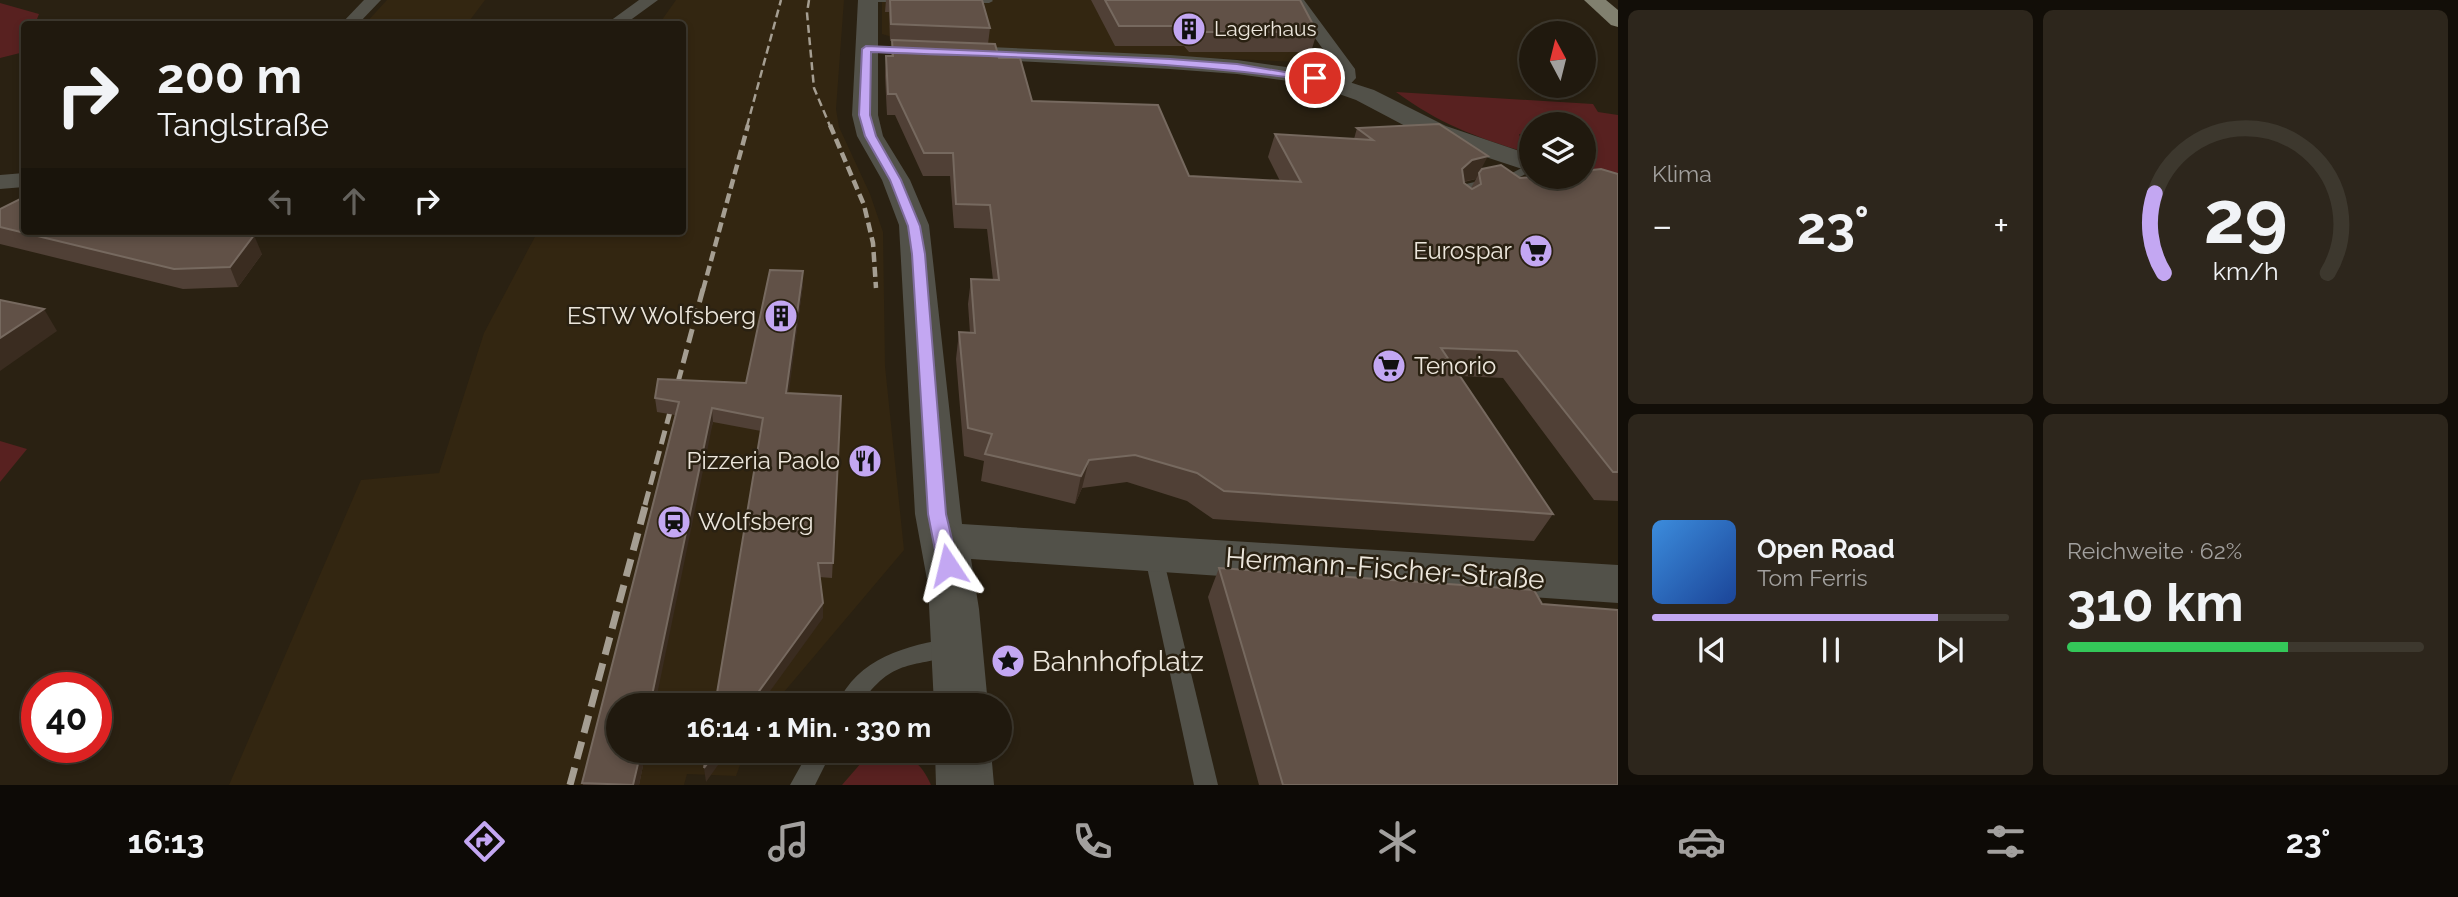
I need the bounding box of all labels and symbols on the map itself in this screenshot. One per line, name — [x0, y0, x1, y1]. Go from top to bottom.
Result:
building icon: Lagerhaus — [1170, 10, 1208, 48]
place label: Lagerhaus — [1214, 16, 1317, 41]
north arrow — [1519, 21, 1596, 98]
pin — [1285, 48, 1345, 108]
supermarket icon: Eurospar — [1517, 232, 1555, 270]
place label: Eurospar — [1413, 236, 1513, 265]
building icon: ESTW Wolfsberg — [762, 297, 800, 335]
place label: ESTW Wolfsberg — [567, 301, 756, 330]
supermarket icon: Tenorio — [1370, 347, 1408, 385]
place label: Tenorio — [1414, 351, 1496, 380]
restaurant icon: Pizzeria Paolo — [846, 442, 884, 480]
place label: Pizzeria Paolo — [687, 446, 840, 475]
station icon: Wolfsberg — [655, 503, 693, 541]
place label: Wolfsberg — [698, 507, 814, 536]
position arrow — [911, 528, 985, 602]
street label: Hermann-Fischer-Straße — [1224, 541, 1546, 596]
place icon: Bahnhofplatz — [989, 642, 1027, 680]
place label: Bahnhofplatz — [1032, 645, 1204, 678]
speed limit sign: 40 — [21, 672, 112, 763]

